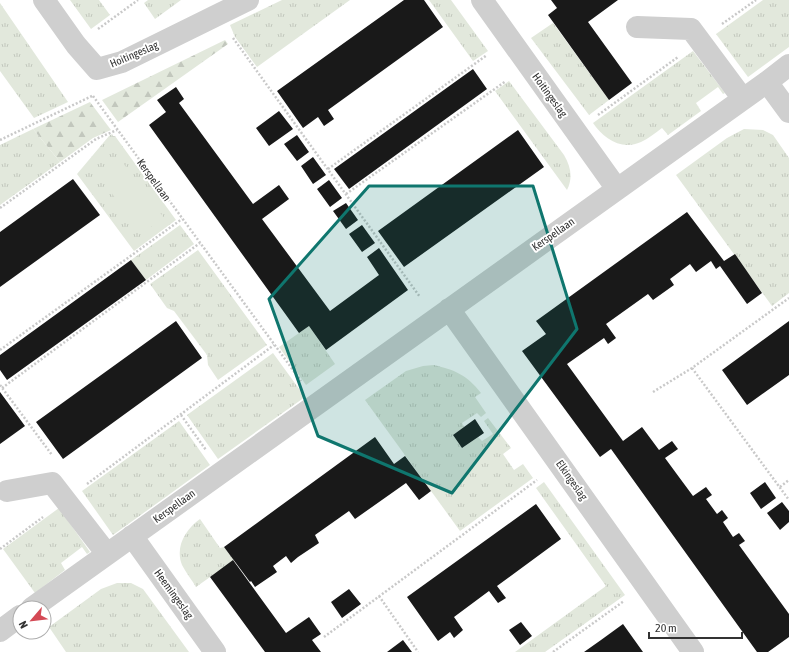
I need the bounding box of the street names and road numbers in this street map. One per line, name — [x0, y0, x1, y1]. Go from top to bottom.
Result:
street label: Hoitingeslag — [108, 38, 160, 70]
street label: Hoitingeslag — [530, 71, 570, 119]
street label: Kerspellaan — [135, 157, 173, 203]
street label: Kerspellaan — [530, 215, 576, 253]
street label: Elkingeslag — [554, 458, 590, 503]
street label: Kerspellaan — [151, 487, 197, 525]
street label: Heemingeslag — [152, 567, 196, 621]

